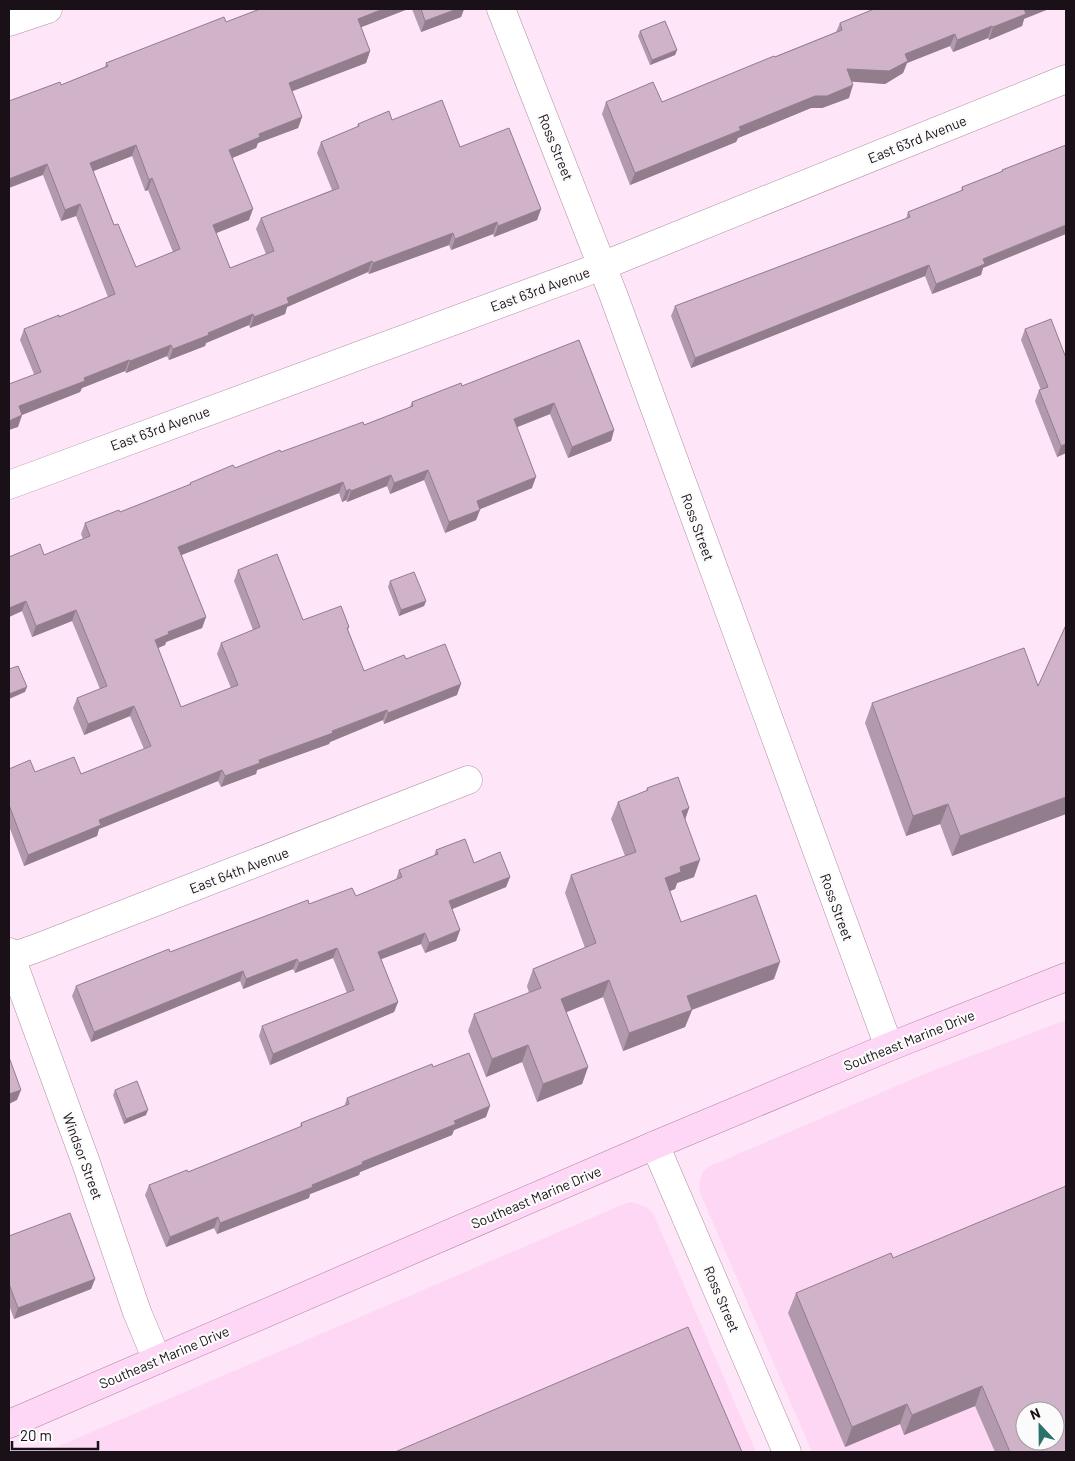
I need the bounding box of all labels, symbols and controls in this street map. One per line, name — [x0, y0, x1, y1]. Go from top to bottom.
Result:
street label: Ross Street — [535, 111, 577, 183]
street label: East 63rd Avenue — [865, 112, 969, 166]
street label: East 63rd Avenue — [488, 263, 592, 315]
street label: East 63rd Avenue — [108, 402, 212, 454]
street label: Ross Street — [678, 491, 718, 563]
street label: East 64th Avenue — [187, 843, 291, 897]
street label: Ross Street — [817, 871, 857, 943]
street label: Southeast Marine Drive — [841, 1006, 977, 1074]
street label: Windsor Street — [59, 1110, 107, 1202]
street label: Southeast Marine Drive — [468, 1162, 604, 1232]
street label: Ross Street — [700, 1263, 744, 1335]
street label: Southeast Marine Drive — [96, 1322, 232, 1392]
north arrow — [1015, 1401, 1065, 1451]
text: N — [1027, 1404, 1042, 1423]
scale bar — [12, 1418, 99, 1450]
text: 20 m — [20, 1426, 52, 1444]

